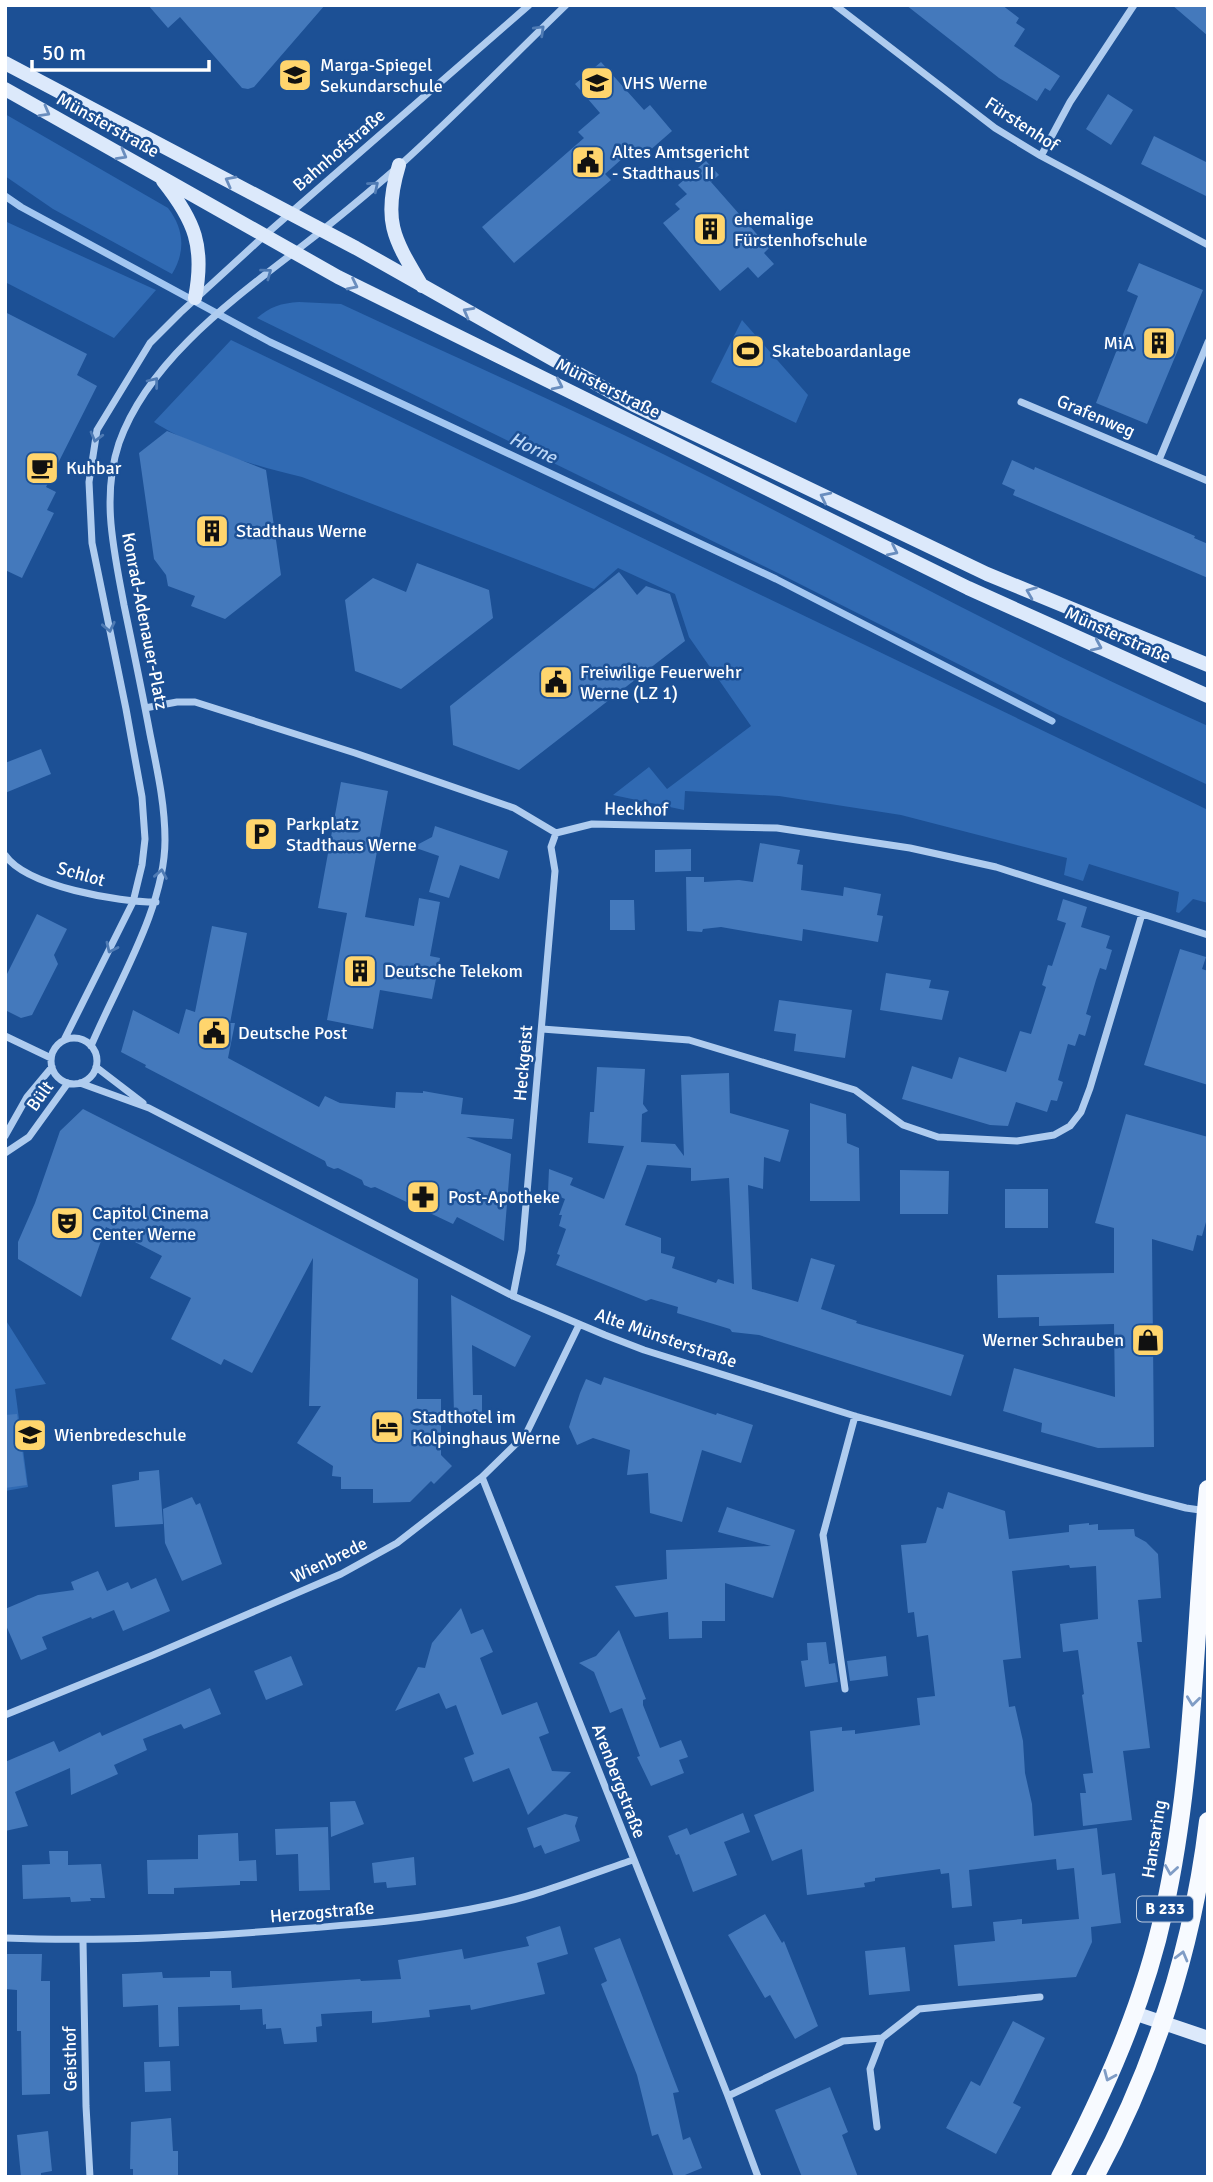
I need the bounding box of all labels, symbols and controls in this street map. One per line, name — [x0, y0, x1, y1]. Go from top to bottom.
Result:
one-way arrow — [532, 26, 545, 39]
scale bar — [32, 28, 208, 72]
text: 50 m — [42, 40, 86, 66]
place label: Marga-Spiegel Sekundarschule — [320, 54, 443, 97]
school or university icon: Marga-Spiegel Sekundarschule — [276, 56, 314, 94]
school or university icon: VHS Werne — [578, 64, 616, 102]
place label: VHS Werne — [622, 72, 708, 94]
street label: Münsterstraße — [53, 88, 163, 162]
street label: Fürstenhof — [981, 92, 1064, 156]
one-way arrow — [38, 104, 50, 117]
street label: Bahnhofstraße — [288, 104, 390, 196]
place label: Altes Amtsgericht - Stadthaus II — [612, 141, 749, 184]
public building icon: Altes Amtsgericht - Stadthaus II — [569, 143, 607, 181]
one-way arrow — [115, 147, 128, 160]
one-way arrow — [224, 176, 237, 189]
one-way arrow — [366, 182, 379, 194]
place label: ehemalige Fürstenhofschule — [734, 208, 867, 251]
building icon: ehemalige Fürstenhofschule — [691, 210, 729, 248]
one-way arrow — [259, 269, 271, 282]
one-way arrow — [346, 277, 358, 291]
one-way arrow — [463, 307, 476, 320]
building icon: MiA — [1140, 324, 1178, 362]
sports icon: Skateboardanlage — [729, 332, 767, 370]
place label: MiA — [1104, 332, 1134, 354]
place label: Skateboardanlage — [772, 340, 911, 362]
street label: Münsterstraße — [552, 353, 664, 423]
one-way arrow — [551, 376, 563, 390]
one-way arrow — [145, 377, 158, 389]
street label: Grafenweg — [1054, 390, 1138, 442]
water label: Horne — [505, 427, 562, 470]
one-way arrow — [90, 431, 104, 443]
cafe icon: Kuhbar — [23, 449, 61, 487]
place label: Kuhbar — [66, 457, 122, 479]
one-way arrow — [820, 491, 832, 505]
building icon: Stadthaus Werne — [193, 512, 231, 550]
place label: Stadthaus Werne — [236, 520, 367, 542]
street label: Konrad-Adenauer-Platz — [117, 530, 173, 712]
one-way arrow — [886, 542, 898, 556]
one-way arrow — [1026, 587, 1038, 601]
street label: Münsterstraße — [1061, 602, 1175, 668]
one-way arrow — [101, 621, 116, 633]
one-way arrow — [1090, 638, 1103, 652]
place label: Freiwilige Feuerwehr Werne (LZ 1) — [580, 661, 742, 704]
public building icon: Freiwilige Feuerwehr Werne (LZ 1) — [537, 663, 575, 701]
street label: Heckhof — [604, 797, 669, 821]
place label: Parkplatz Stadthaus Werne — [286, 813, 417, 856]
parking icon: Parkplatz Stadthaus Werne — [242, 815, 280, 853]
street label: Schlot — [54, 857, 108, 891]
one-way arrow — [153, 868, 168, 880]
one-way arrow — [105, 941, 119, 953]
building icon: Deutsche Telekom — [341, 952, 379, 990]
place label: Deutsche Telekom — [384, 960, 523, 982]
public building icon: Deutsche Post — [195, 1014, 233, 1052]
place label: Deutsche Post — [238, 1022, 347, 1044]
street label: Heckgeist — [509, 1024, 537, 1102]
street label: Bült — [22, 1077, 58, 1115]
pharmacy icon: Post-Apotheke — [404, 1178, 442, 1216]
place label: Post-Apotheke — [448, 1186, 560, 1208]
place label: Capitol Cinema Center Werne — [92, 1202, 209, 1245]
theatre icon: Capitol Cinema Center Werne — [48, 1204, 86, 1242]
street label: Alte Münsterstraße — [592, 1303, 740, 1373]
shop icon: Werner Schrauben — [1129, 1321, 1167, 1359]
place label: Werner Schrauben — [982, 1329, 1124, 1351]
place label: Stadthotel im Kolpinghaus Werne — [412, 1406, 560, 1449]
hotel icon: Stadthotel im Kolpinghaus Werne — [368, 1408, 406, 1446]
school or university icon: Wienbredeschule — [11, 1416, 49, 1454]
place label: Wienbredeschule — [54, 1424, 186, 1446]
street label: Wienbrede — [287, 1532, 371, 1588]
one-way arrow — [1185, 1695, 1200, 1706]
street label: Arenbergstraße — [587, 1721, 651, 1841]
street label: Hansaring — [1137, 1798, 1171, 1880]
one-way arrow — [1164, 1864, 1179, 1876]
street label: Herzogstraße — [269, 1896, 375, 1928]
road number: B 233 — [1137, 1896, 1193, 1922]
one-way arrow — [1174, 1950, 1189, 1962]
street label: Geisthof — [58, 2025, 82, 2092]
one-way arrow — [1103, 2069, 1117, 2081]

